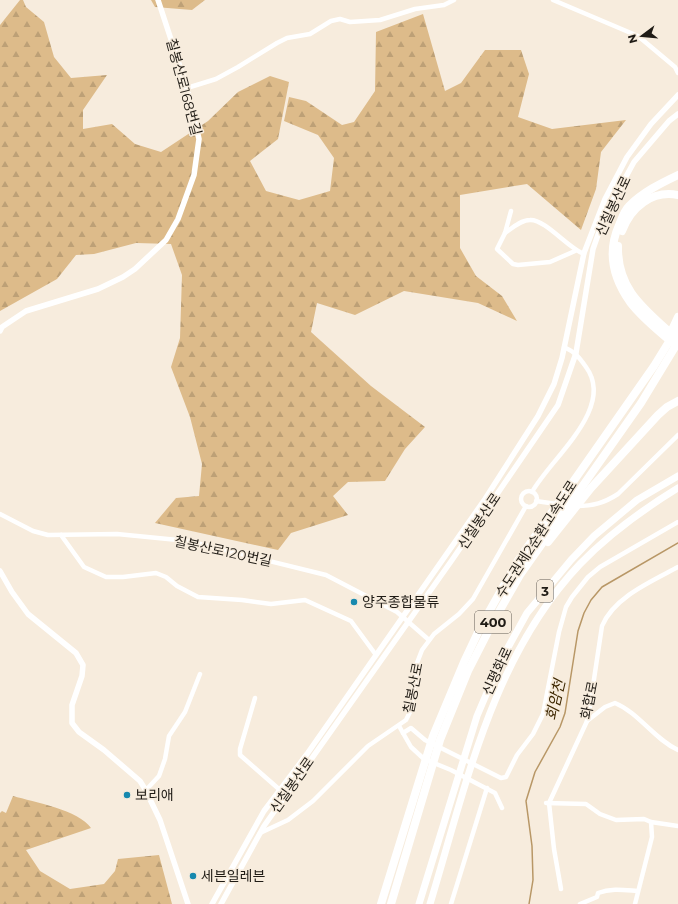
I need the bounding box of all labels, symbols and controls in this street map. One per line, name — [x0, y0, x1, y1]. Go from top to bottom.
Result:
north arrow — [622, 16, 662, 56]
text: N — [624, 33, 640, 45]
street label: 칠봉산로168번길 — [162, 36, 206, 138]
street label: 신칠봉산로 — [591, 173, 635, 239]
street label: 수도권제2순환고속도로 — [491, 477, 581, 601]
street label: 신칠봉산로 — [454, 489, 505, 553]
street label: 칠봉산로120번길 — [172, 532, 274, 570]
road number: 3 — [537, 580, 553, 602]
place label: 양주종합물류 — [362, 593, 439, 611]
marker: 양주종합물류 — [349, 597, 359, 607]
road number: 400 — [475, 611, 511, 633]
street label: 신평화로 — [478, 644, 516, 698]
street label: 칠봉산로 — [399, 661, 427, 715]
water label: 회암천 — [541, 676, 569, 722]
street label: 화합로 — [576, 679, 602, 721]
street label: 신칠봉산로 — [266, 753, 318, 817]
place label: 보리애 — [135, 786, 174, 804]
marker: 보리애 — [122, 790, 132, 800]
place label: 세븐일레븐 — [201, 867, 266, 885]
marker: 세븐일레븐 — [188, 871, 198, 881]

